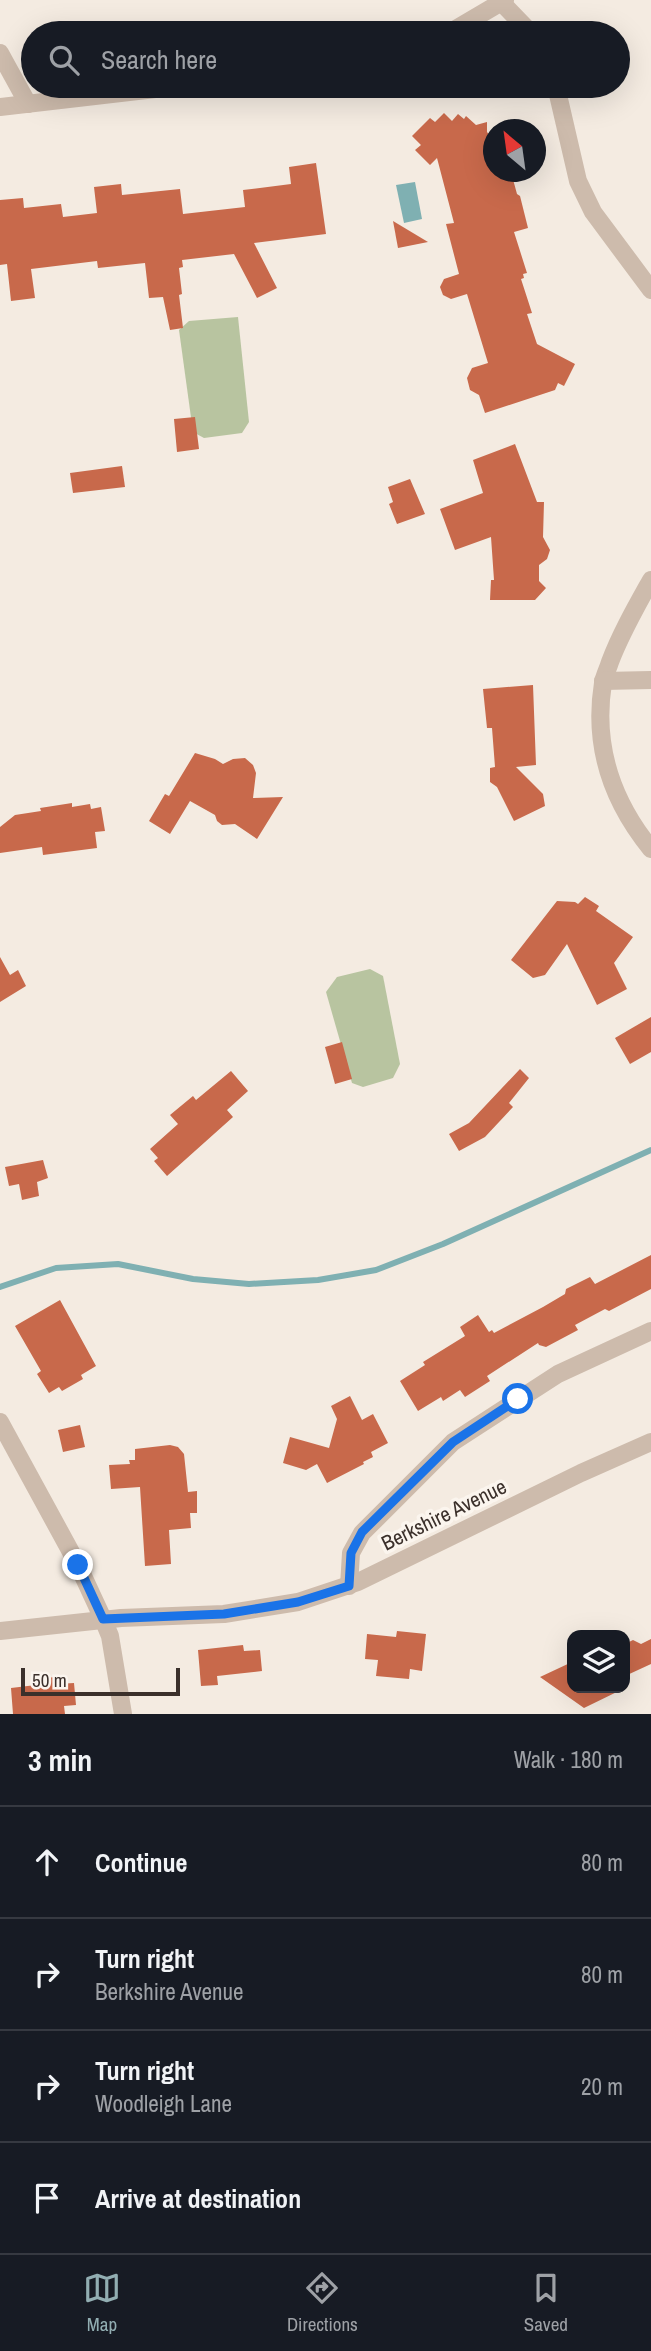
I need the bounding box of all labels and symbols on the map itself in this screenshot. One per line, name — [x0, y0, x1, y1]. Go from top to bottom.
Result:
north arrow — [483, 119, 546, 182]
route start — [502, 1383, 533, 1414]
street label: Berkshire Avenue — [376, 1472, 511, 1557]
route end — [62, 1549, 93, 1580]
scale bar — [21, 1665, 180, 1697]

